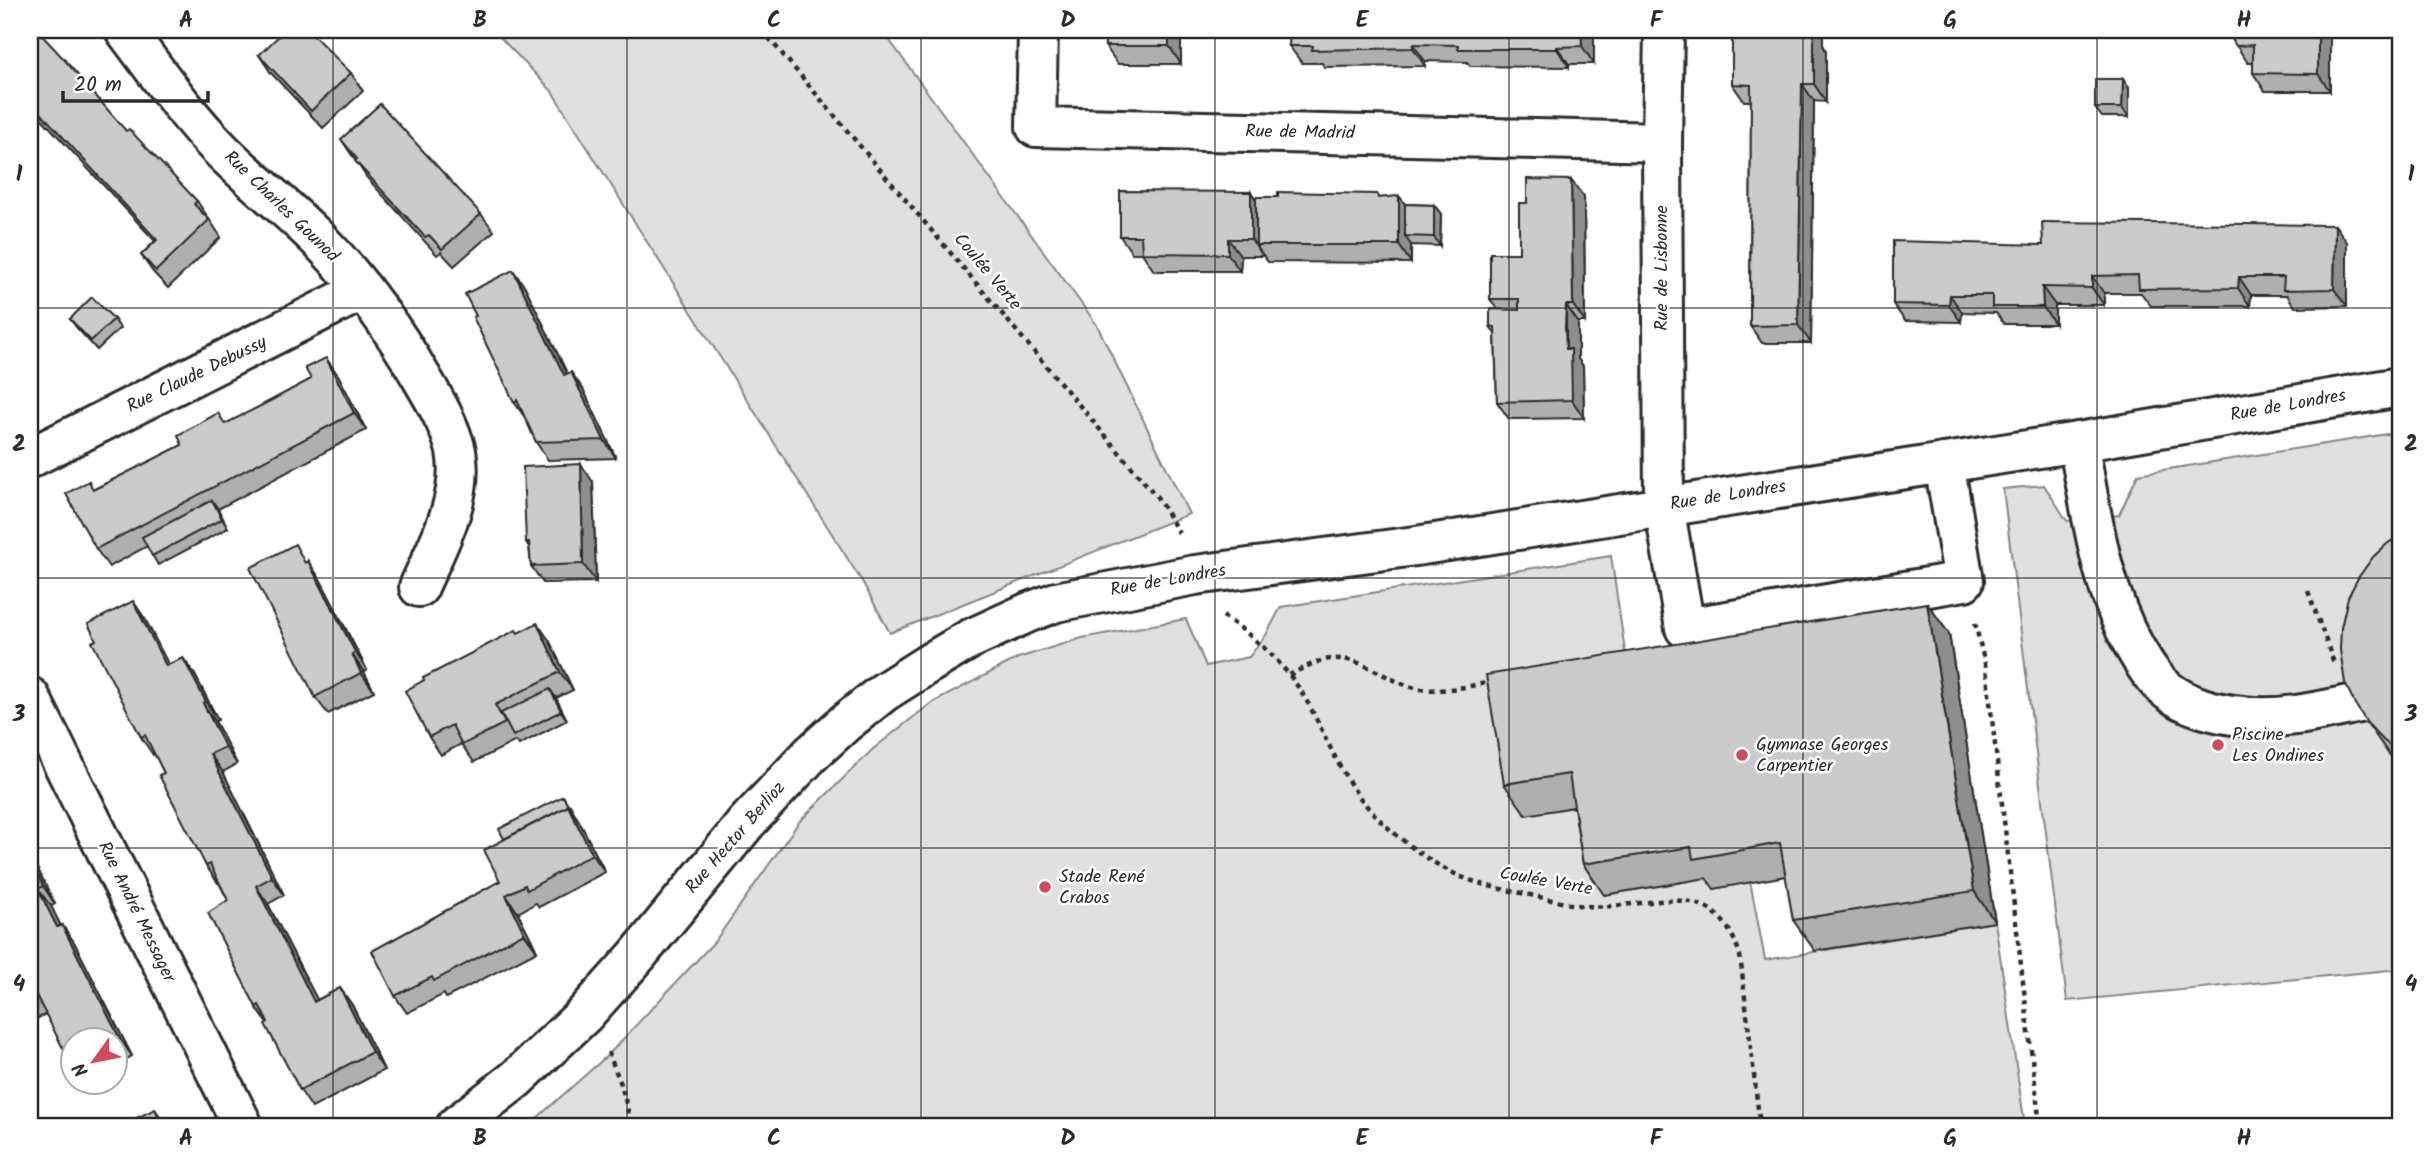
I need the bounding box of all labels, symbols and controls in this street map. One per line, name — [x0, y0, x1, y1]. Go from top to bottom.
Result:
text: A — [179, 3, 193, 39]
text: B — [473, 3, 487, 39]
text: C — [767, 3, 781, 39]
text: D — [1060, 3, 1076, 39]
text: E — [1356, 3, 1370, 39]
text: F — [1650, 3, 1664, 39]
text: G — [1943, 3, 1957, 39]
text: H — [2237, 3, 2252, 39]
scale bar — [63, 60, 208, 104]
text: 20 m — [74, 69, 122, 102]
street label: Rue de Madrid — [1245, 118, 1356, 148]
street label: Rue Charles Gounod — [217, 144, 346, 271]
text: 1 — [16, 157, 23, 193]
text: 1 — [2408, 157, 2415, 193]
street label: Rue de Lisbonne — [1648, 205, 1677, 331]
street label: Coulée Verte — [946, 227, 1028, 317]
street label: Rue Claude Debussy — [122, 328, 272, 421]
street label: Rue de Londres — [2228, 381, 2348, 430]
text: 2 — [12, 427, 26, 463]
text: 2 — [2404, 427, 2418, 463]
street label: Rue de Londres — [1668, 472, 1788, 519]
street label: Rue de Londres — [1108, 556, 1228, 605]
text: 3 — [12, 697, 26, 733]
text: 3 — [2404, 697, 2418, 733]
place label: Piscine Les Ondines — [2232, 721, 2324, 771]
place label: Gymnase Georges Carpentier — [1756, 731, 1889, 781]
marker: Piscine Les Ondines — [2210, 737, 2226, 753]
marker: Gymnase Georges Carpentier — [1734, 747, 1750, 763]
street label: Rue Hector Berlioz — [679, 775, 793, 901]
street label: Rue André Messager — [89, 837, 183, 988]
street label: Coulée Verte — [1497, 860, 1595, 904]
place label: Stade René Crabos — [1059, 863, 1145, 913]
marker: Stade René Crabos — [1037, 879, 1053, 895]
text: 4 — [13, 967, 26, 1003]
text: 4 — [2405, 967, 2418, 1003]
north arrow — [60, 1026, 130, 1096]
text: N — [66, 1056, 97, 1082]
text: A — [179, 1121, 193, 1156]
text: B — [473, 1121, 487, 1156]
text: C — [767, 1121, 781, 1156]
text: D — [1060, 1121, 1076, 1156]
text: E — [1356, 1121, 1370, 1156]
text: F — [1650, 1121, 1664, 1156]
text: G — [1943, 1121, 1957, 1156]
text: H — [2237, 1121, 2252, 1156]

